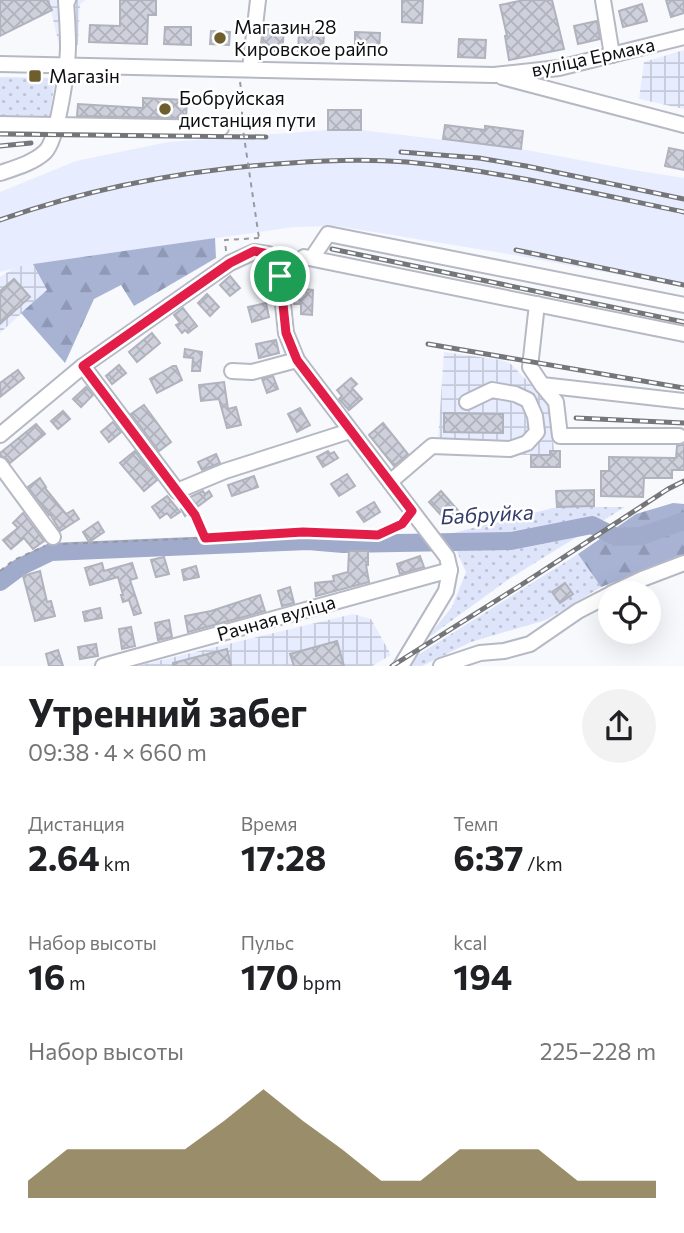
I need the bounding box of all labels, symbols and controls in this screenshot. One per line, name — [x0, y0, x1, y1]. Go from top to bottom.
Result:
place label: Магазин 28 Кировское райпо — [234, 15, 388, 60]
marker: Магазин 28 Кировское райпо — [212, 30, 228, 46]
street label: вуліца Ермака — [529, 32, 657, 81]
place label: Магазін — [49, 64, 120, 87]
marker: Магазін — [27, 68, 43, 84]
place label: Бобруйская дистанция пути — [179, 86, 316, 131]
marker: Бобруйская дистанция пути — [157, 101, 173, 117]
pin — [250, 246, 310, 306]
icon: arrive — [261, 257, 299, 295]
water label: Бабруйка — [440, 499, 534, 528]
map controls — [598, 581, 661, 644]
button: locate — [598, 581, 661, 644]
street label: Рачная вуліца — [214, 590, 338, 645]
text: Утренний забег — [28, 688, 307, 735]
button: share — [582, 689, 656, 763]
text: 09:38 · 4 × 660 m — [28, 738, 207, 766]
text: Дистанция — [28, 812, 125, 835]
text: Время — [241, 812, 298, 835]
text: Темп — [453, 812, 498, 835]
text: 2.64 — [28, 835, 100, 878]
text: 17:28 — [241, 835, 326, 878]
text: 6:37 — [453, 835, 523, 878]
text: km — [100, 852, 130, 875]
text: /km — [523, 852, 562, 875]
text: Набор высоты — [28, 931, 157, 954]
text: Пульс — [241, 931, 294, 954]
text: kcal — [453, 931, 487, 954]
text: 16 — [28, 954, 65, 997]
text: 170 — [241, 954, 299, 997]
text: 194 — [453, 954, 512, 997]
text: m — [65, 971, 86, 994]
text: bpm — [299, 971, 341, 994]
text: Набор высоты — [28, 1037, 184, 1065]
text: 225–228 m — [540, 1037, 656, 1065]

